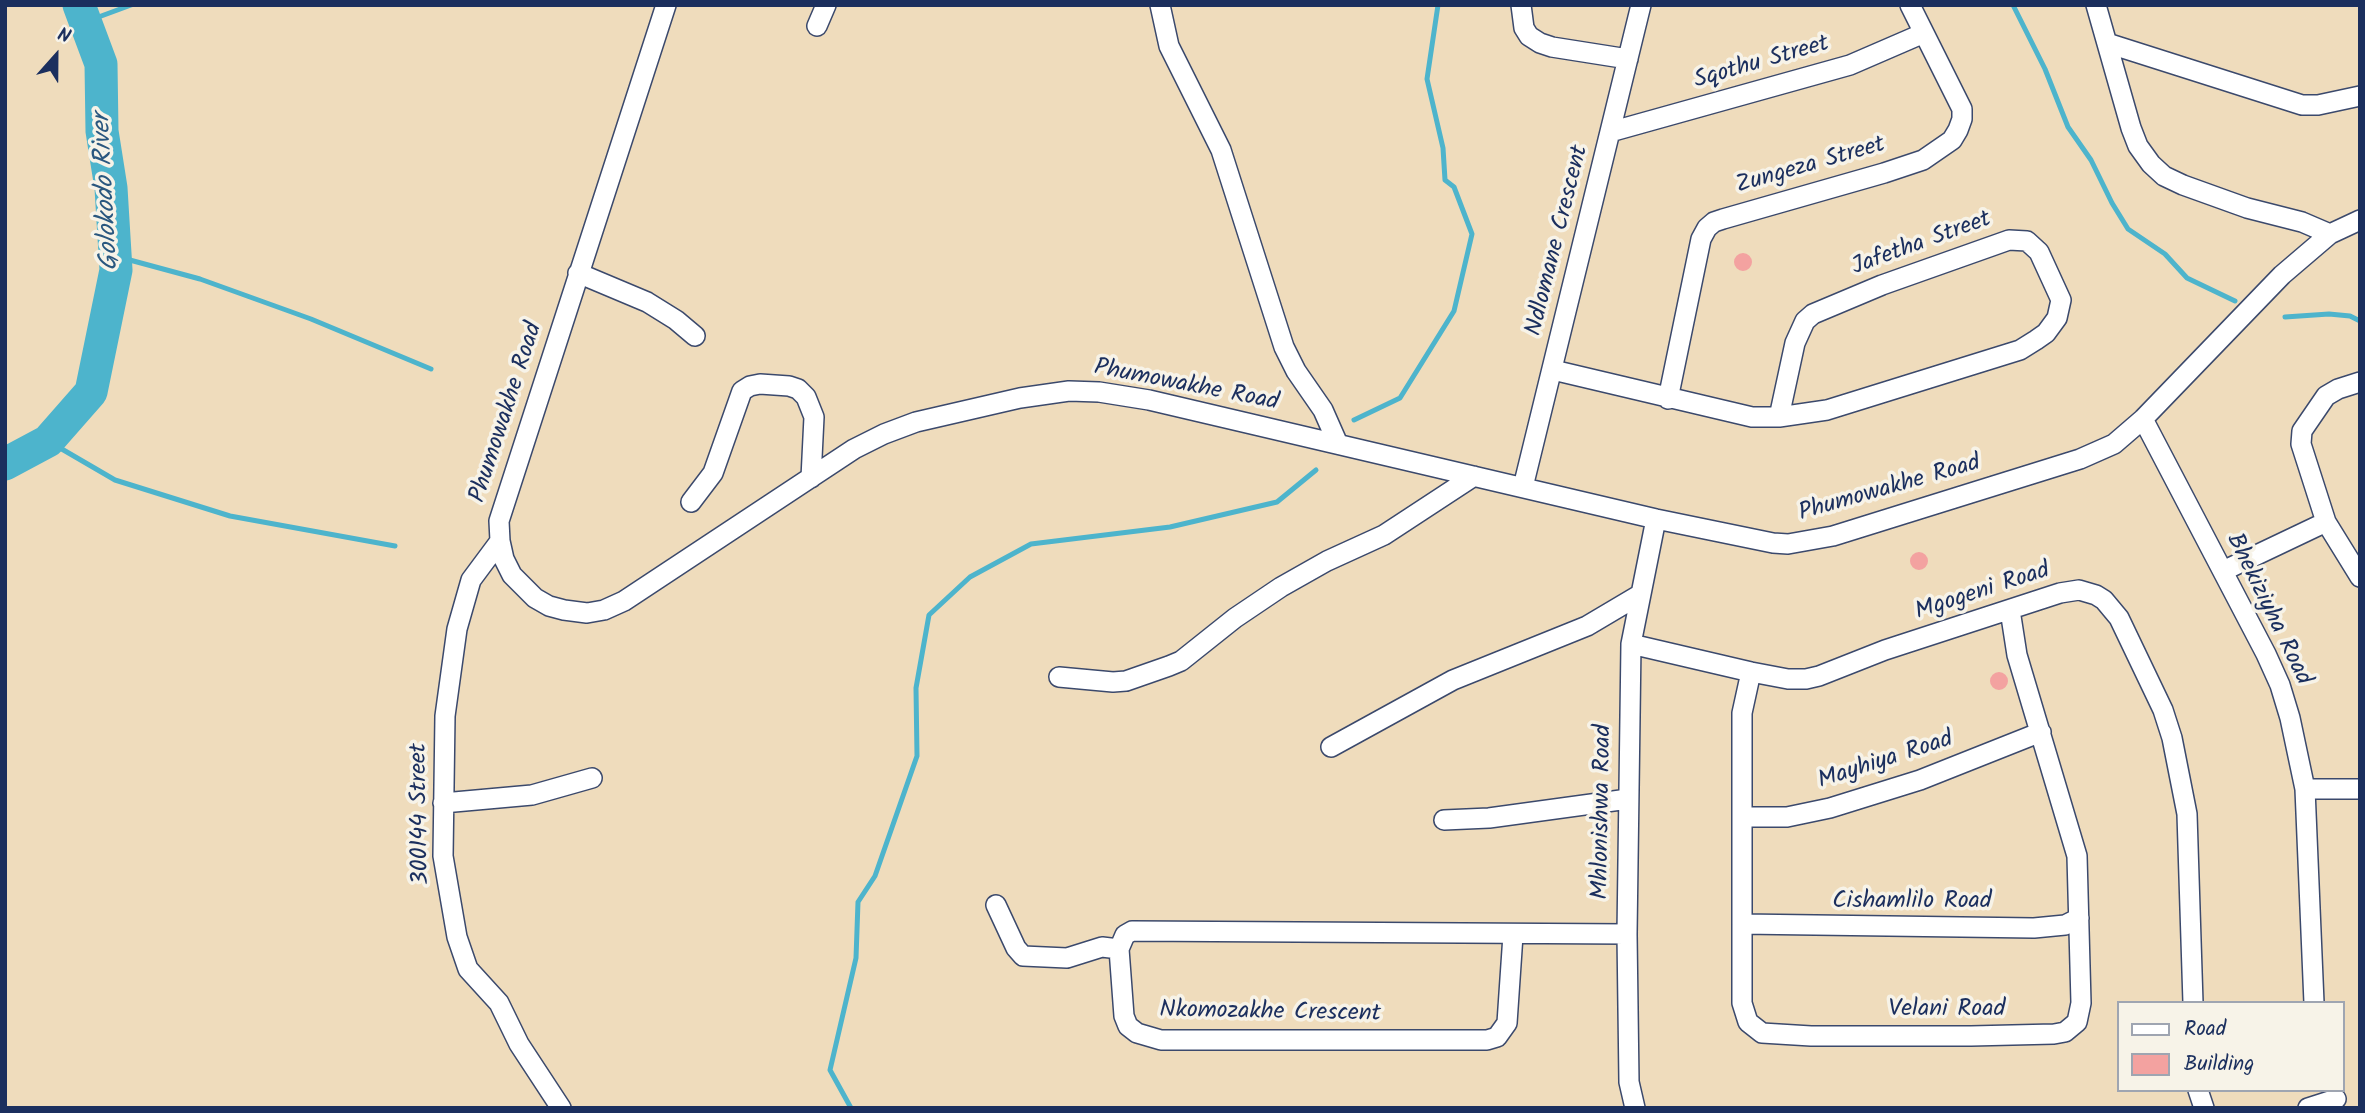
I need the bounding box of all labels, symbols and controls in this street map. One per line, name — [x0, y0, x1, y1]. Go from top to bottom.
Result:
text: N — [53, 20, 75, 53]
north arrow — [21, 21, 91, 91]
street label: Sqothu Street — [1691, 31, 1833, 97]
water label: Golokodo River — [88, 112, 128, 272]
street label: Zungeza Street — [1733, 132, 1889, 202]
street label: Ndlomane Crescent — [1521, 143, 1597, 339]
street label: Jafetha Street — [1848, 206, 1996, 284]
street label: Phumowakhe Road — [465, 319, 551, 507]
street label: Phumowakhe Road — [1091, 355, 1281, 419]
street label: Phumowakhe Road — [1796, 450, 1984, 530]
street label: Bhekiziyha Road — [2218, 529, 2316, 691]
street label: Mgogeni Road — [1912, 558, 2054, 628]
street label: Mhlonishwa Road — [1588, 724, 1620, 900]
street label: Mayhiya Road — [1815, 727, 1957, 797]
street label: 300144 Street — [406, 743, 438, 885]
street label: Cishamlilo Road — [1832, 889, 1992, 917]
street label: Velani Road — [1889, 997, 2005, 1025]
street label: Nkomozakhe Crescent — [1159, 998, 1381, 1030]
legend — [2116, 1001, 2344, 1092]
text: Road — [2184, 1013, 2226, 1046]
text: Building — [2184, 1048, 2254, 1081]

